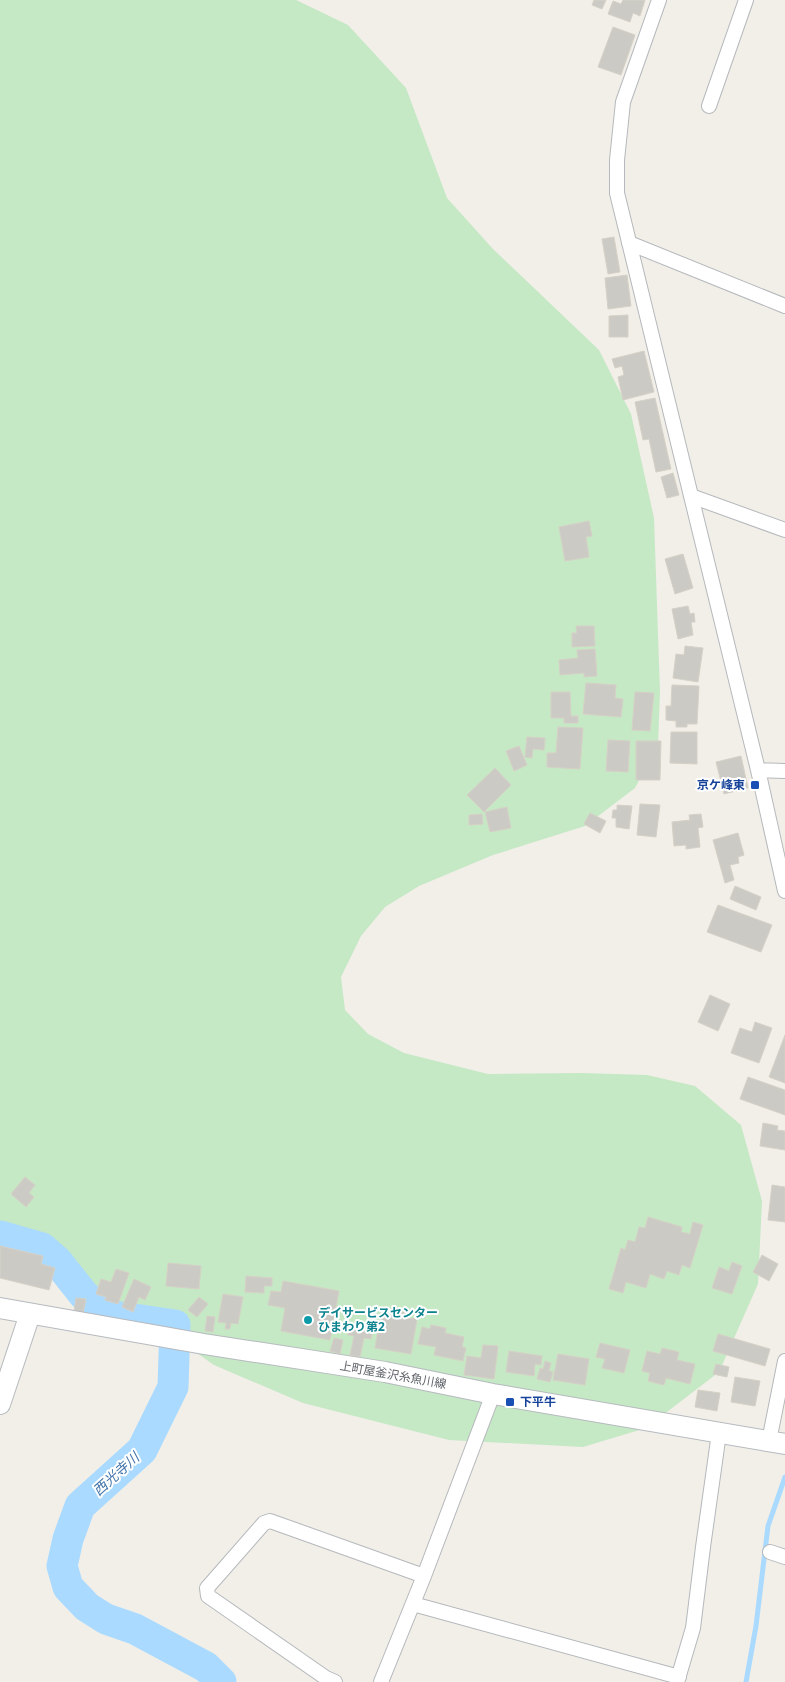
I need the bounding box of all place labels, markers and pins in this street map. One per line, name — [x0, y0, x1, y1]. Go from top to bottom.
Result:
place label: 京ケ峰東 — [697, 776, 745, 793]
marker: 京ケ峰東 — [749, 779, 761, 791]
place label: デイサービスセンター ひまわり第2 — [318, 1304, 438, 1335]
marker: デイサービスセンター ひまわり第2 — [302, 1314, 314, 1326]
place label: 下平牛 — [520, 1393, 556, 1410]
marker: 下平牛 — [504, 1396, 516, 1408]

